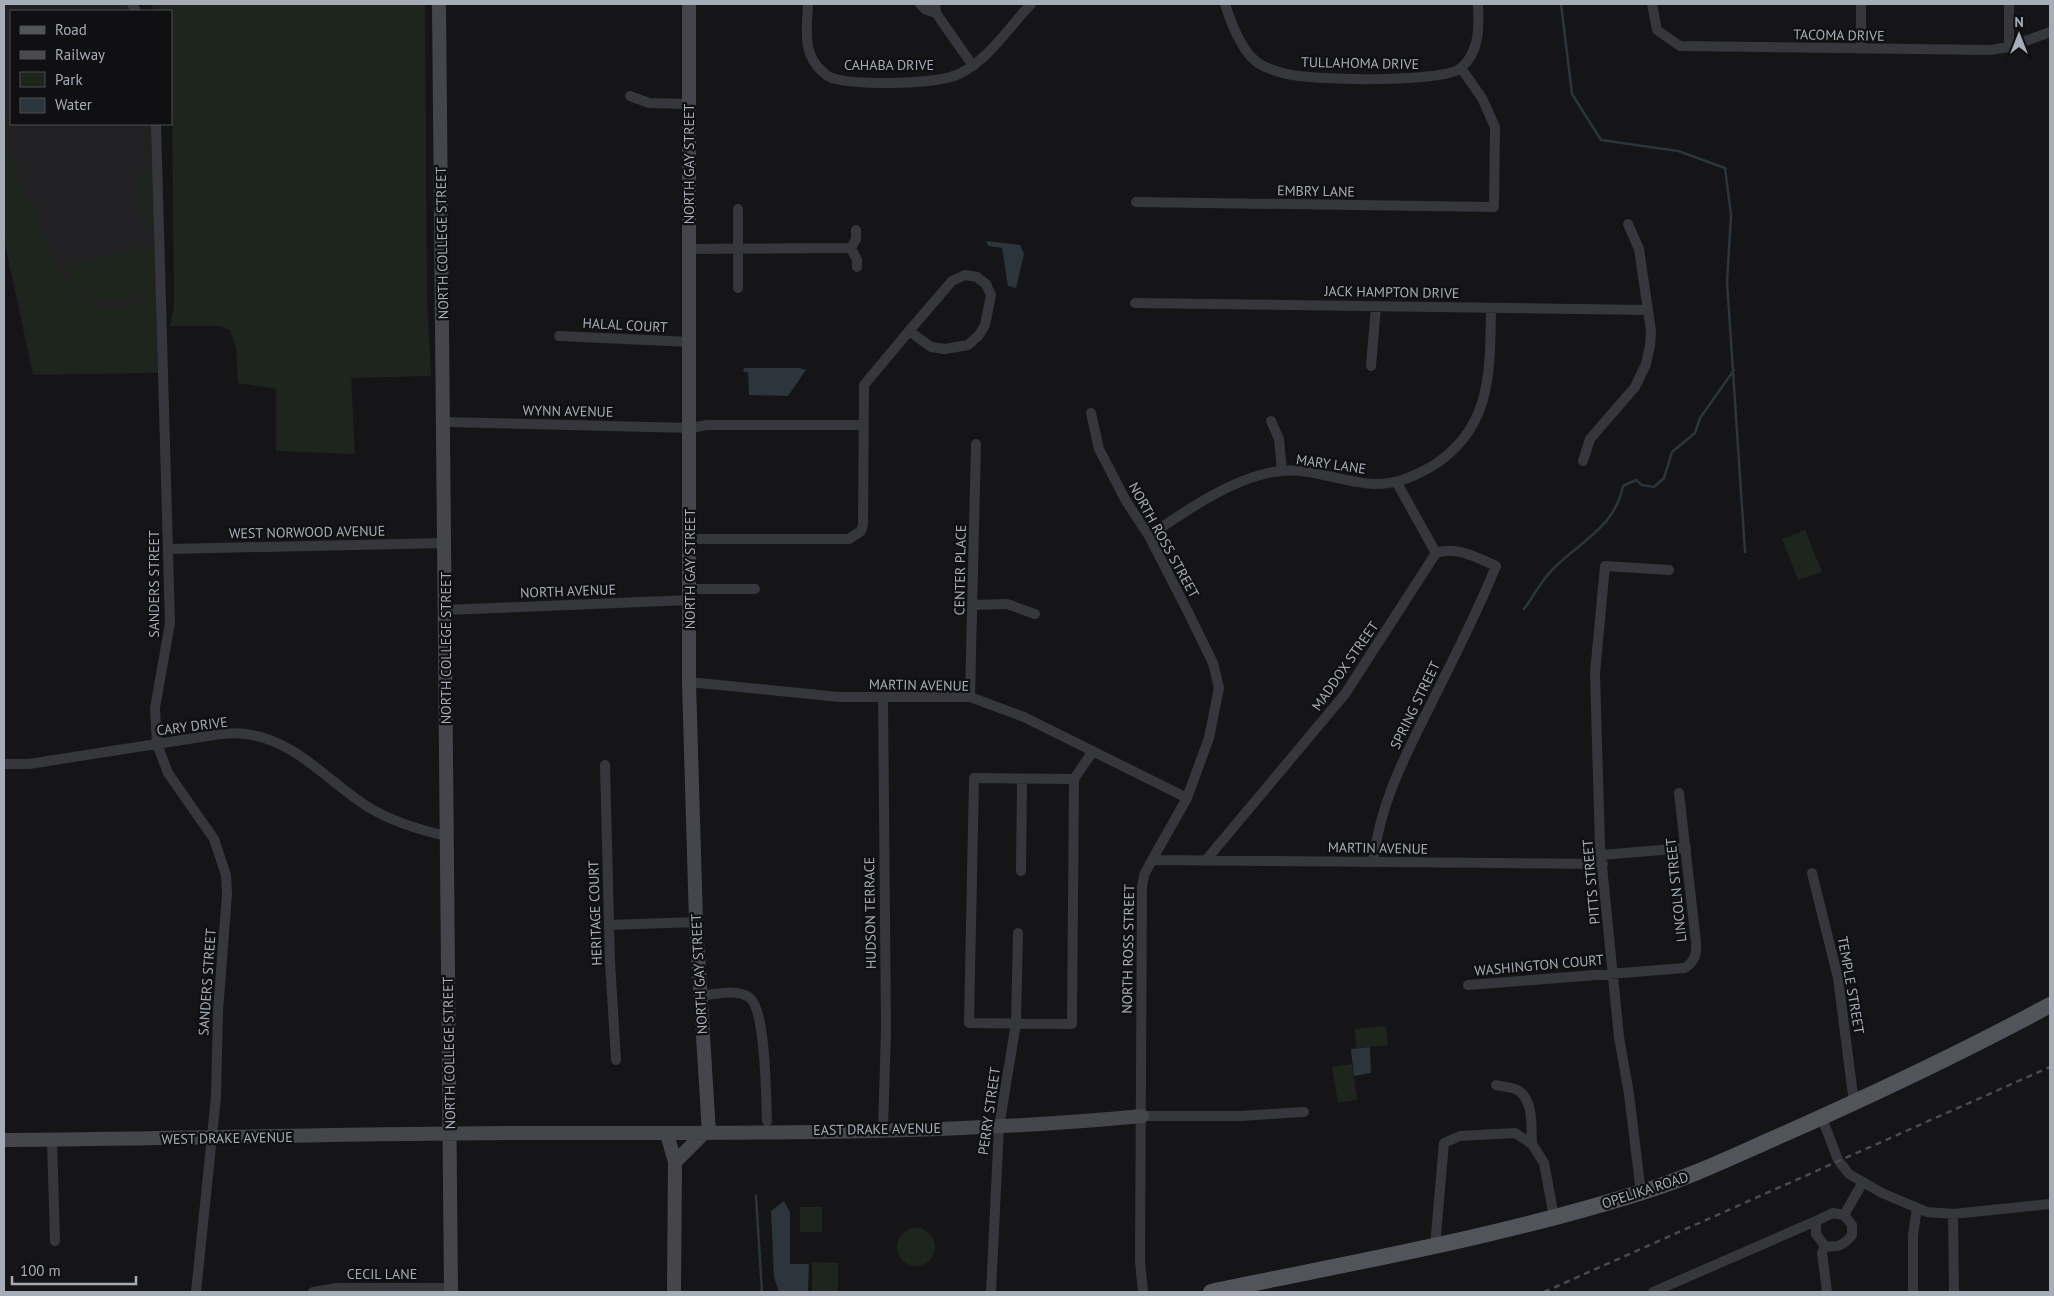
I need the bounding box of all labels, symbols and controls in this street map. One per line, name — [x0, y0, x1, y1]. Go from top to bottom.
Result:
legend — [10, 10, 172, 125]
north arrow — [1994, 10, 2044, 60]
text: N — [2014, 13, 2024, 31]
text: Road — [55, 20, 87, 39]
street label: TACOMA DRIVE — [1793, 25, 1885, 45]
text: Railway — [55, 45, 105, 64]
street label: TULLAHOMA DRIVE — [1301, 53, 1419, 73]
street label: CAHABA DRIVE — [844, 56, 934, 74]
text: Park — [55, 70, 83, 89]
text: Water — [55, 95, 92, 114]
street label: NORTH GAY STREET — [680, 103, 698, 224]
street label: NORTH COLLEGE STREET — [432, 166, 452, 319]
street label: EMBRY LANE — [1277, 181, 1355, 201]
street label: JACK HAMPTON DRIVE — [1323, 282, 1460, 302]
street label: HALAL COURT — [582, 314, 668, 336]
street label: WYNN AVENUE — [523, 401, 613, 421]
street label: MARY LANE — [1295, 450, 1367, 478]
street label: NORTH ROSS STREET — [1125, 479, 1203, 601]
street label: NORTH GAY STREET — [681, 508, 699, 629]
street label: WEST NORWOOD AVENUE — [229, 522, 385, 542]
street label: CENTER PLACE — [950, 524, 970, 616]
street label: SANDERS STREET — [145, 530, 163, 638]
street label: NORTH COLLEGE STREET — [437, 571, 455, 724]
street label: NORTH AVENUE — [520, 580, 616, 602]
street label: MADDOX STREET — [1308, 618, 1383, 714]
street label: SPRING STREET — [1386, 658, 1444, 752]
street label: MARTIN AVENUE — [869, 675, 969, 695]
street label: CARY DRIVE — [155, 713, 229, 739]
street label: LINCOLN STREET — [1662, 837, 1690, 943]
street label: MARTIN AVENUE — [1328, 838, 1428, 858]
street label: PITTS STREET — [1578, 839, 1604, 925]
street label: HUDSON TERRACE — [860, 857, 880, 969]
street label: HERITAGE COURT — [584, 860, 606, 966]
street label: NORTH ROSS STREET — [1118, 884, 1138, 1014]
street label: NORTH GAY STREET — [687, 913, 711, 1035]
street label: SANDERS STREET — [194, 928, 220, 1036]
street label: TEMPLE STREET — [1834, 935, 1868, 1036]
street label: WASHINGTON COURT — [1474, 950, 1605, 980]
street label: NORTH COLLEGE STREET — [439, 976, 459, 1129]
street label: PERRY STREET — [974, 1066, 1004, 1156]
street label: EAST DRAKE AVENUE — [813, 1119, 941, 1139]
street label: WEST DRAKE AVENUE — [161, 1128, 293, 1148]
street label: OPELIKA ROAD — [1599, 1168, 1691, 1212]
scale bar — [12, 1254, 136, 1286]
text: 100 m — [20, 1261, 61, 1280]
street label: CECIL LANE — [347, 1265, 417, 1283]

